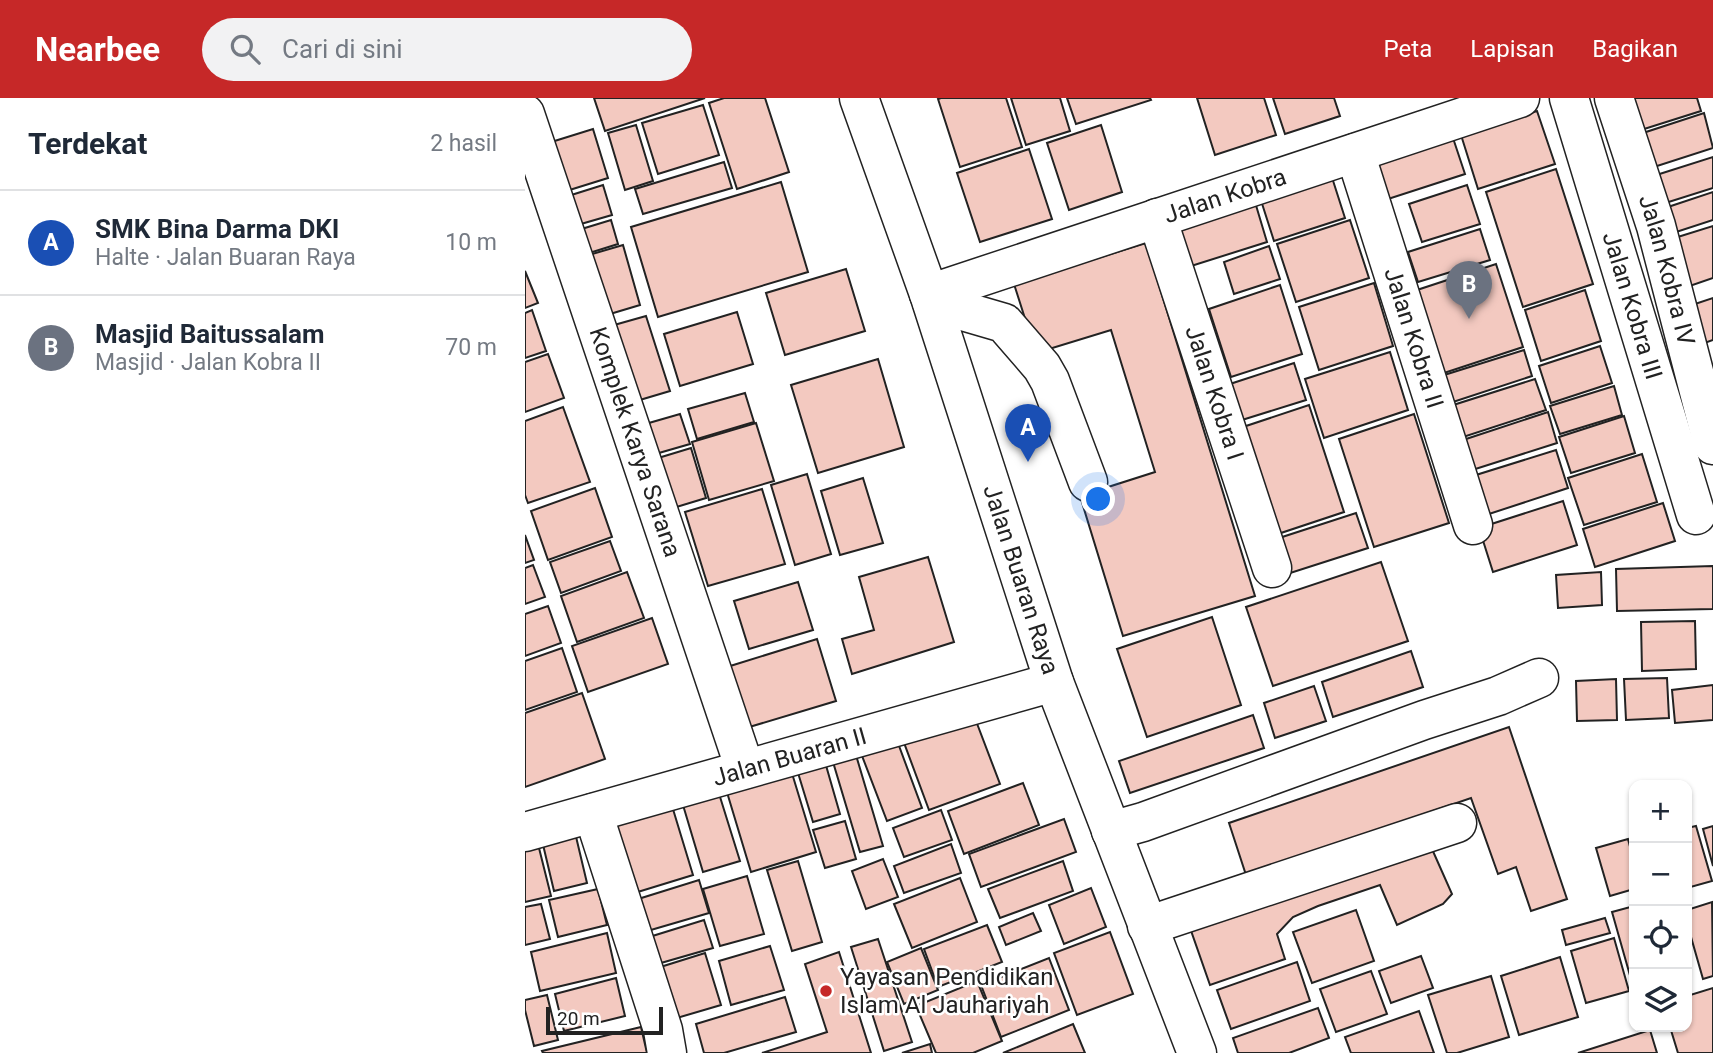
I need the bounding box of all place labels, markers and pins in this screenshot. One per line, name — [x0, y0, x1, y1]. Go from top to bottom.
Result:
pin: B — [1446, 261, 1492, 319]
pin: A — [1005, 404, 1051, 462]
place label: Yayasan Pendidikan Islam Al Jauhariyah — [840, 963, 1054, 1019]
marker: Yayasan Pendidikan Islam Al Jauhariyah — [818, 983, 834, 999]

